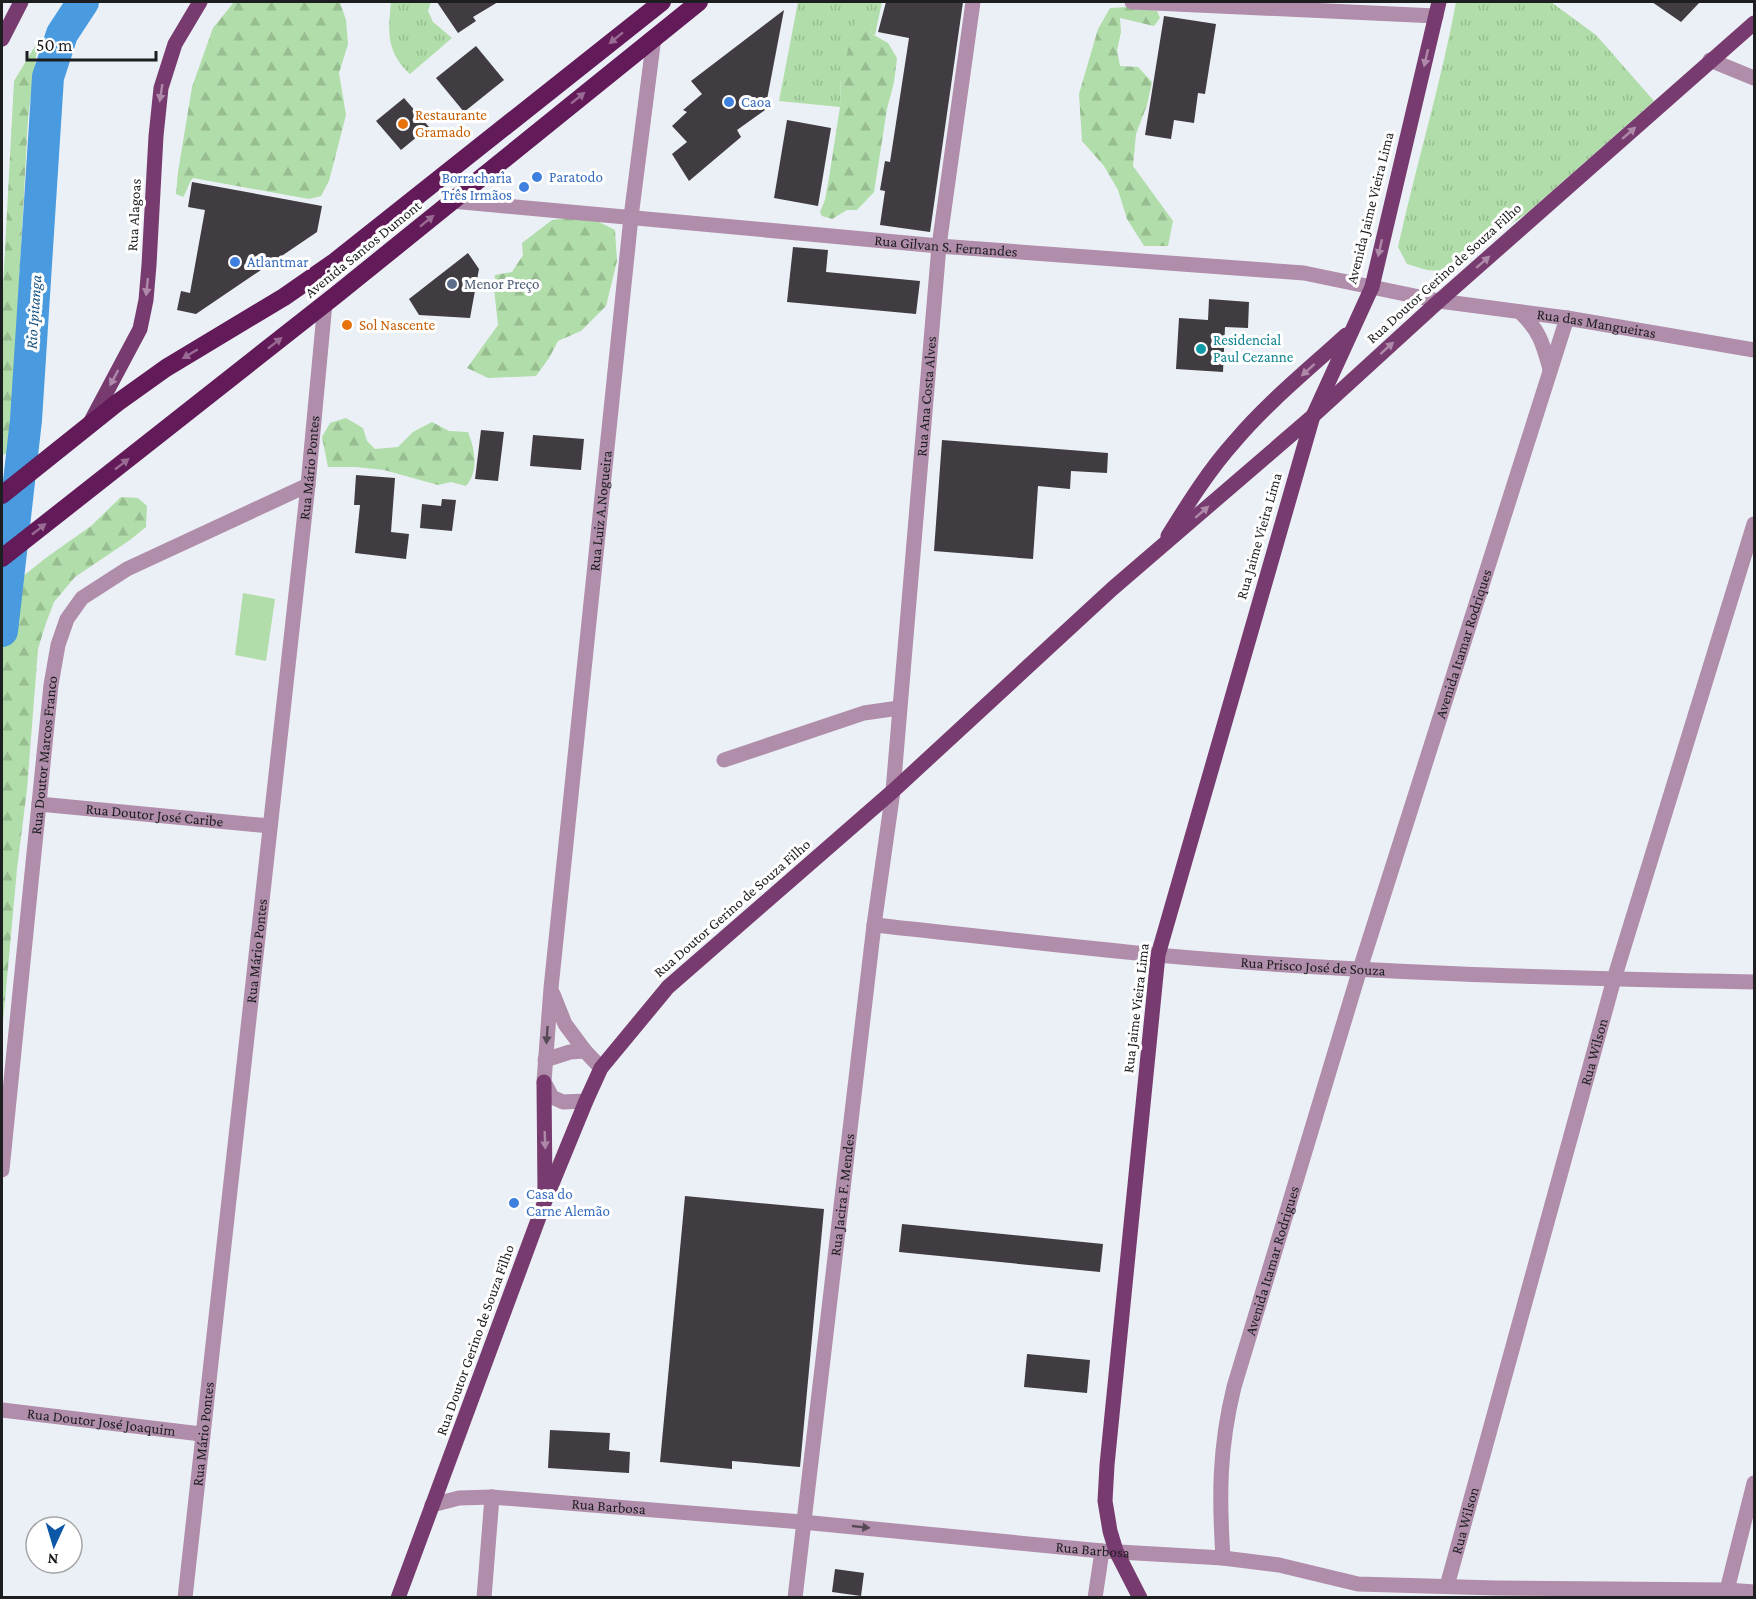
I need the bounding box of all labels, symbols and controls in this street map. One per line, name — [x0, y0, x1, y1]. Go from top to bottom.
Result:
scale bar — [27, 24, 156, 62]
one-way arrow — [608, 32, 624, 45]
text: 50 m — [36, 35, 73, 55]
one-way arrow — [1420, 49, 1430, 68]
one-way arrow — [156, 84, 165, 103]
one-way arrow — [570, 92, 585, 105]
place label: Caoa — [741, 94, 771, 110]
marker: Caoa — [722, 95, 736, 109]
place label: Restaurante Gramado — [415, 107, 487, 140]
marker: Restaurante Gramado — [396, 117, 410, 131]
one-way arrow — [1621, 127, 1636, 140]
street label: Avenida Jaime Vieira Lima — [1343, 130, 1398, 286]
place label: Paratodo — [549, 169, 603, 185]
place label: Borracharia Três Irmãos — [441, 170, 512, 203]
marker: Paratodo — [530, 170, 544, 184]
street label: Rua Alagoas — [124, 178, 145, 252]
marker: Borracharia Três Irmãos — [517, 180, 531, 194]
street label: Avenida Santos Dumont — [302, 197, 425, 301]
street label: Rua Doutor Gerino de Souza Filho — [1364, 200, 1524, 346]
one-way arrow — [419, 215, 435, 228]
street label: Rua Gilvan S. Fernandes — [874, 232, 1018, 260]
one-way arrow — [1375, 239, 1385, 257]
place label: Atlantmar — [247, 254, 309, 270]
marker: Atlantmar — [228, 255, 242, 269]
one-way arrow — [1475, 255, 1490, 269]
water label: Rio Ipitanga — [22, 274, 46, 350]
place label: Menor Preço — [464, 276, 539, 293]
marker: Menor Preço — [445, 277, 459, 291]
one-way arrow — [142, 278, 152, 297]
street label: Rua das Mangueiras — [1536, 306, 1657, 341]
place label: Sol Nascente — [359, 317, 435, 333]
marker: Sol Nascente — [340, 318, 354, 332]
place label: Residencial Paul Cezanne — [1213, 332, 1294, 365]
street label: Rua Ana Costa Alves — [913, 335, 939, 457]
one-way arrow — [267, 337, 282, 349]
marker: Residencial Paul Cezanne — [1194, 342, 1208, 356]
one-way arrow — [1379, 342, 1394, 355]
one-way arrow — [182, 348, 198, 359]
one-way arrow — [1300, 363, 1315, 377]
one-way arrow — [109, 369, 119, 386]
street label: Rua Mário Pontes — [296, 415, 322, 521]
street label: Rua Luiz A.Nogueira — [586, 450, 615, 572]
one-way arrow — [114, 458, 129, 470]
street label: Rua Jaime Vieira Lima — [1233, 471, 1286, 601]
one-way arrow — [1194, 506, 1209, 519]
one-way arrow — [30, 523, 46, 535]
street label: Avenida Itamar Rodriques — [1432, 567, 1495, 720]
street label: Rua Doutor Marcos Franco — [28, 674, 60, 835]
street label: Rua Doutor José Caribe — [85, 800, 224, 830]
street label: Rua Doutor Gerino de Souza Filho — [651, 836, 813, 980]
street label: Rua Mário Pontes — [243, 898, 270, 1004]
street label: Rua Jaime Vieira Lima — [1120, 942, 1153, 1074]
street label: Rua Prisco José de Souza — [1240, 954, 1386, 979]
street label: Rua Wilson — [1577, 1017, 1611, 1087]
one-way arrow — [542, 1025, 552, 1044]
one-way arrow — [540, 1131, 550, 1150]
street label: Rua Jacira F. Mendes — [827, 1133, 857, 1257]
street label: Avenida Itamar Rodrigues — [1242, 1184, 1302, 1337]
place label: Casa do Carne Alemão — [526, 1186, 610, 1219]
marker: Casa do Carne Alemão — [507, 1196, 521, 1210]
street label: Rua Doutor Gerino de Souza Filho — [433, 1242, 517, 1438]
street label: Rua Mário Pontes — [189, 1381, 217, 1487]
street label: Rua Doutor José Joaquim — [26, 1405, 176, 1439]
street label: Rua Wilson — [1448, 1485, 1482, 1556]
street label: Rua Barbosa — [571, 1495, 646, 1517]
north arrow — [24, 1515, 84, 1575]
one-way arrow — [851, 1522, 870, 1532]
street label: Rua Barbosa — [1055, 1539, 1130, 1561]
text: N — [47, 1551, 59, 1568]

